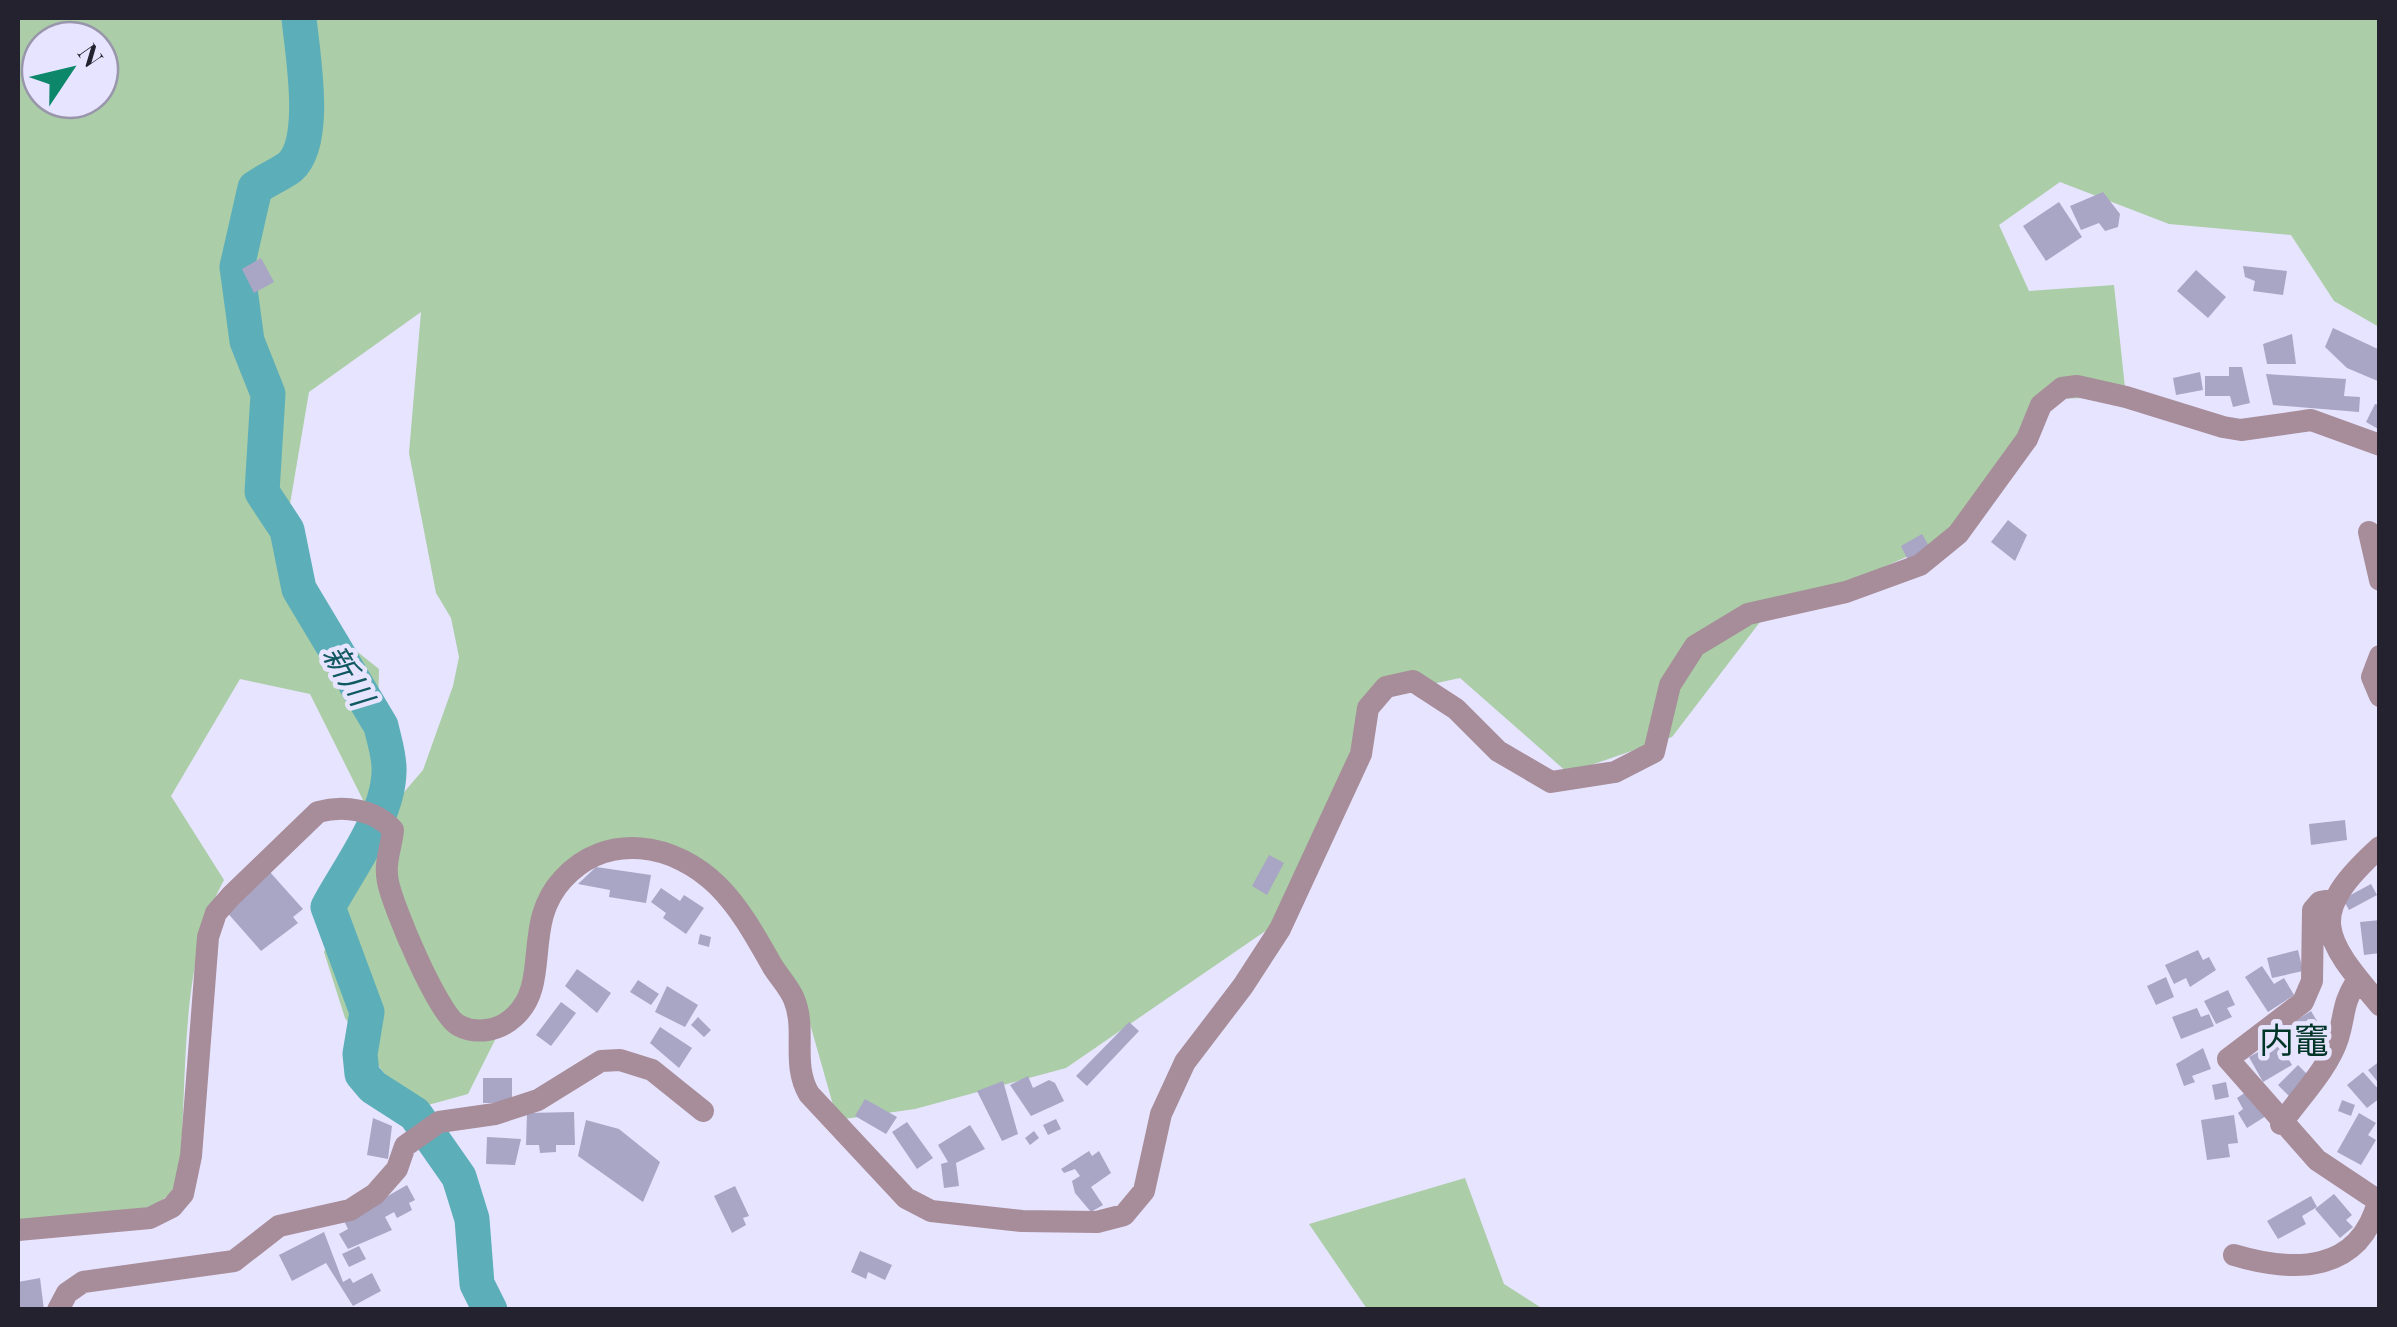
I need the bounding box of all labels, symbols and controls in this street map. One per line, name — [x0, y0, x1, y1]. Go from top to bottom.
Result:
north arrow — [20, 20, 120, 120]
text: N — [71, 36, 113, 74]
water label: 新川 — [315, 635, 386, 715]
district label: 内竈 — [2259, 1015, 2329, 1062]

